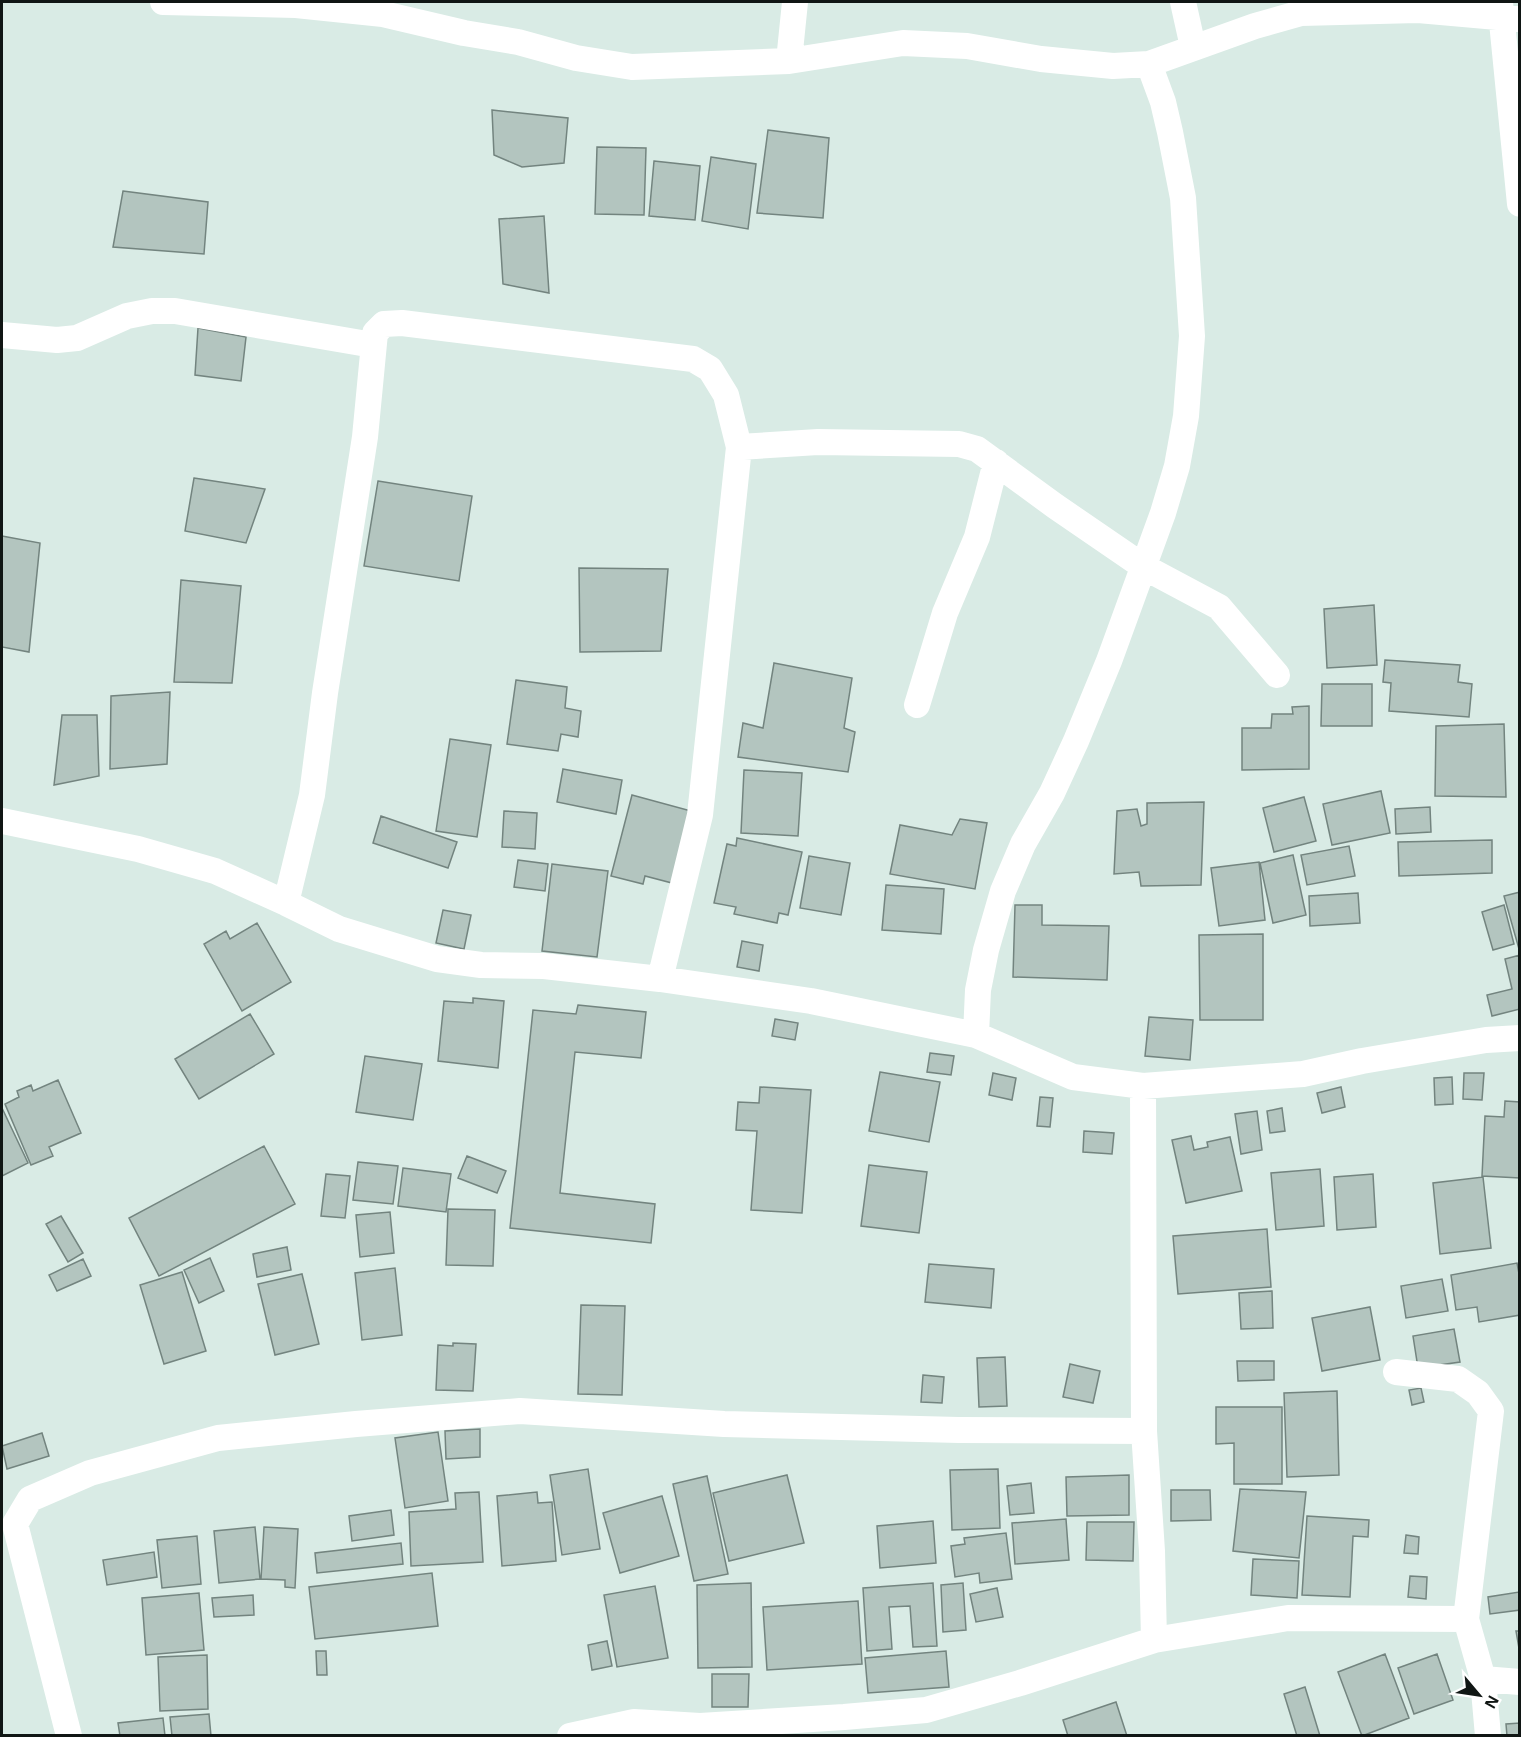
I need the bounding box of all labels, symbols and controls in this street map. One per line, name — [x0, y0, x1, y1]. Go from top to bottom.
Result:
north arrow — [1449, 1665, 1509, 1725]
text: N — [1481, 1693, 1502, 1711]

